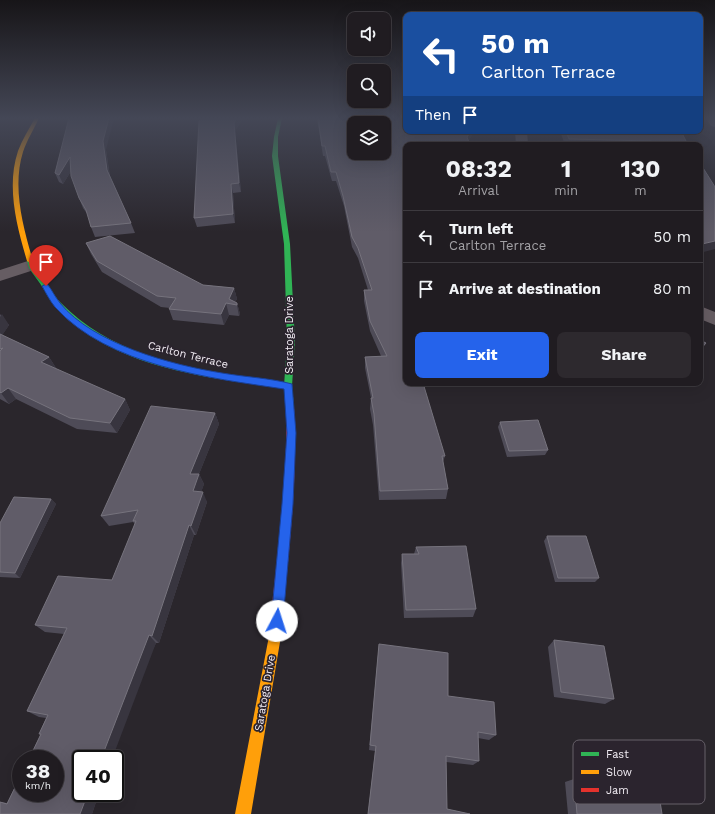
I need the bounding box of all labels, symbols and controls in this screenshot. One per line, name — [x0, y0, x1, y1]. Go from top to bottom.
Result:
map controls — [347, 12, 391, 160]
button: sound — [347, 12, 391, 56]
text: 50 m — [481, 27, 550, 60]
icon: left — [415, 28, 467, 80]
text: Carlton Terrace — [481, 61, 616, 82]
button: search — [347, 64, 391, 108]
icon: arrive — [459, 104, 481, 126]
text: Then — [415, 106, 451, 124]
button: layers — [347, 116, 391, 160]
text: 08:32 — [445, 155, 512, 183]
text: 1 — [561, 155, 571, 183]
text: 130 — [621, 155, 661, 183]
text: Arrival — [458, 183, 499, 198]
text: min — [554, 183, 578, 198]
text: m — [634, 183, 647, 198]
text: Turn left — [449, 220, 513, 238]
icon: left — [415, 226, 437, 248]
text: 50 m — [654, 228, 691, 246]
text: Carlton Terrace — [449, 238, 546, 253]
pin — [29, 245, 63, 286]
icon: arrive — [35, 251, 57, 273]
icon: arrive — [415, 278, 437, 300]
text: Arrive at destination — [449, 280, 601, 298]
text: 80 m — [653, 280, 691, 298]
street label: Saratoga Drive — [283, 296, 296, 374]
button: Exit — [415, 332, 549, 378]
button: Share — [557, 332, 691, 378]
street label: Carlton Terrace — [147, 339, 229, 371]
position arrow — [256, 600, 298, 642]
street label: Saratoga Drive — [252, 654, 278, 732]
legend — [573, 740, 705, 804]
text: Fast — [606, 748, 629, 761]
speed limit sign: 40 — [72, 750, 124, 802]
text: 38 — [26, 759, 50, 783]
text: Slow — [606, 766, 632, 779]
text: km/h — [25, 780, 51, 791]
text: Jam — [606, 784, 629, 797]

